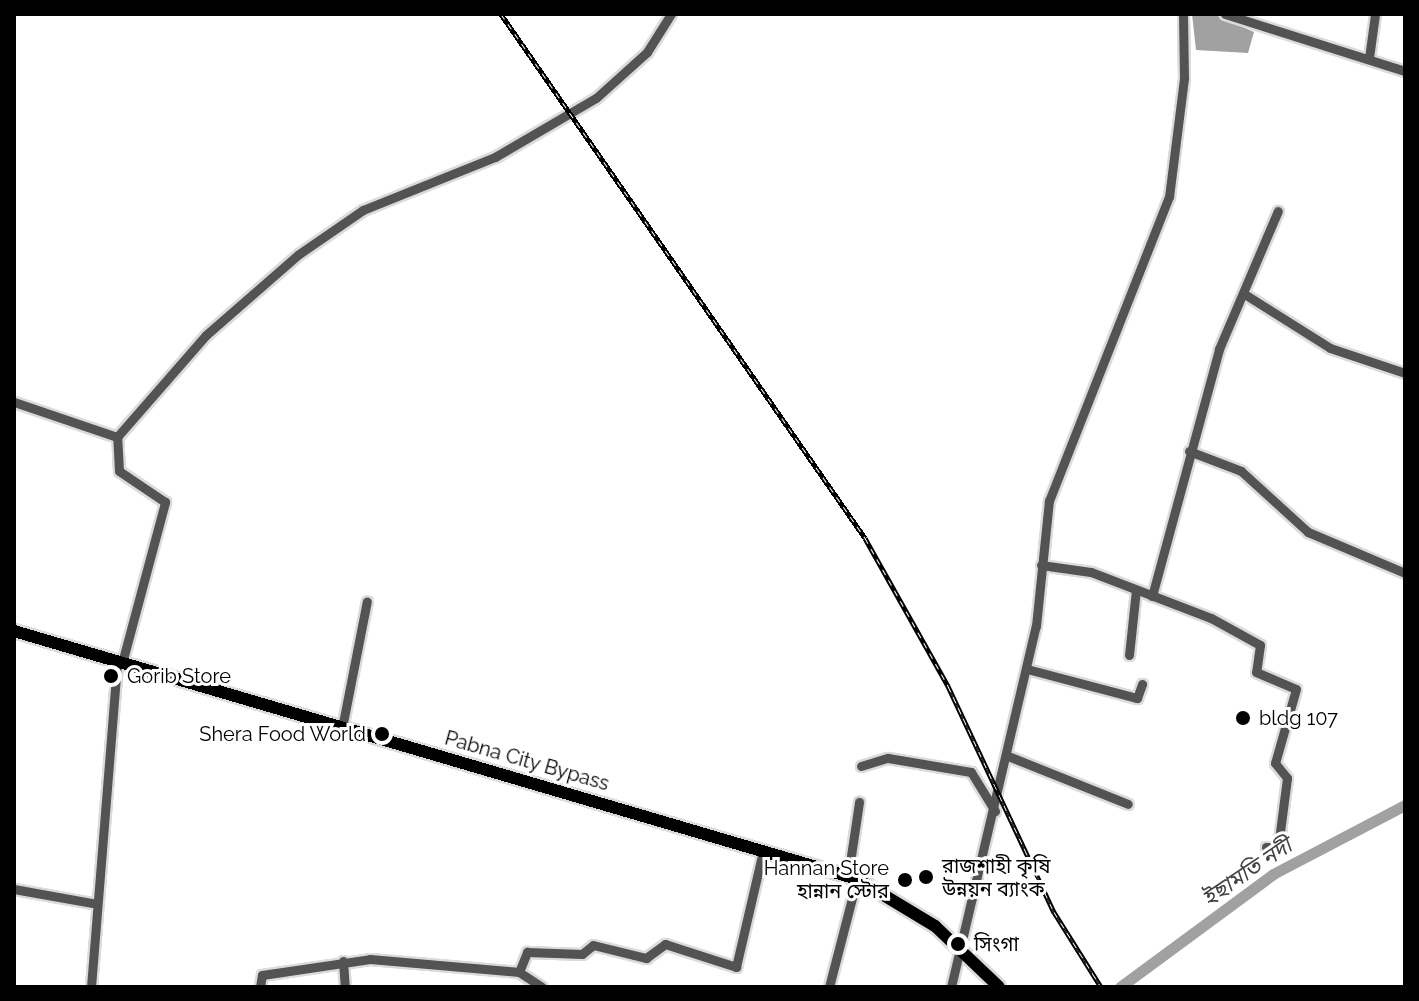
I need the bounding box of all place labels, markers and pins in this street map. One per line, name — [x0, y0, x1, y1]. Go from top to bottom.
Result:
place label: Gorib Store — [127, 664, 231, 688]
marker: Gorib Store — [102, 667, 120, 685]
place label: bldg 107 — [1259, 706, 1338, 730]
marker: bldg 107 — [1234, 709, 1252, 727]
place label: Shera Food World — [199, 722, 366, 746]
marker: Shera Food World — [373, 725, 391, 743]
place label: রাজশাহী কৃষি উন্নয়ন ব্যাংক — [942, 854, 1050, 901]
place label: Hannan Store হান্নান স্টোর — [764, 856, 889, 903]
marker: রাজশাহী কৃষি উন্নয়ন ব্যাংক — [917, 868, 935, 886]
marker: Hannan Store হান্নান স্টোর — [896, 871, 914, 889]
place label: সিংগা — [974, 932, 1019, 956]
marker: সিংগা — [949, 935, 967, 953]

